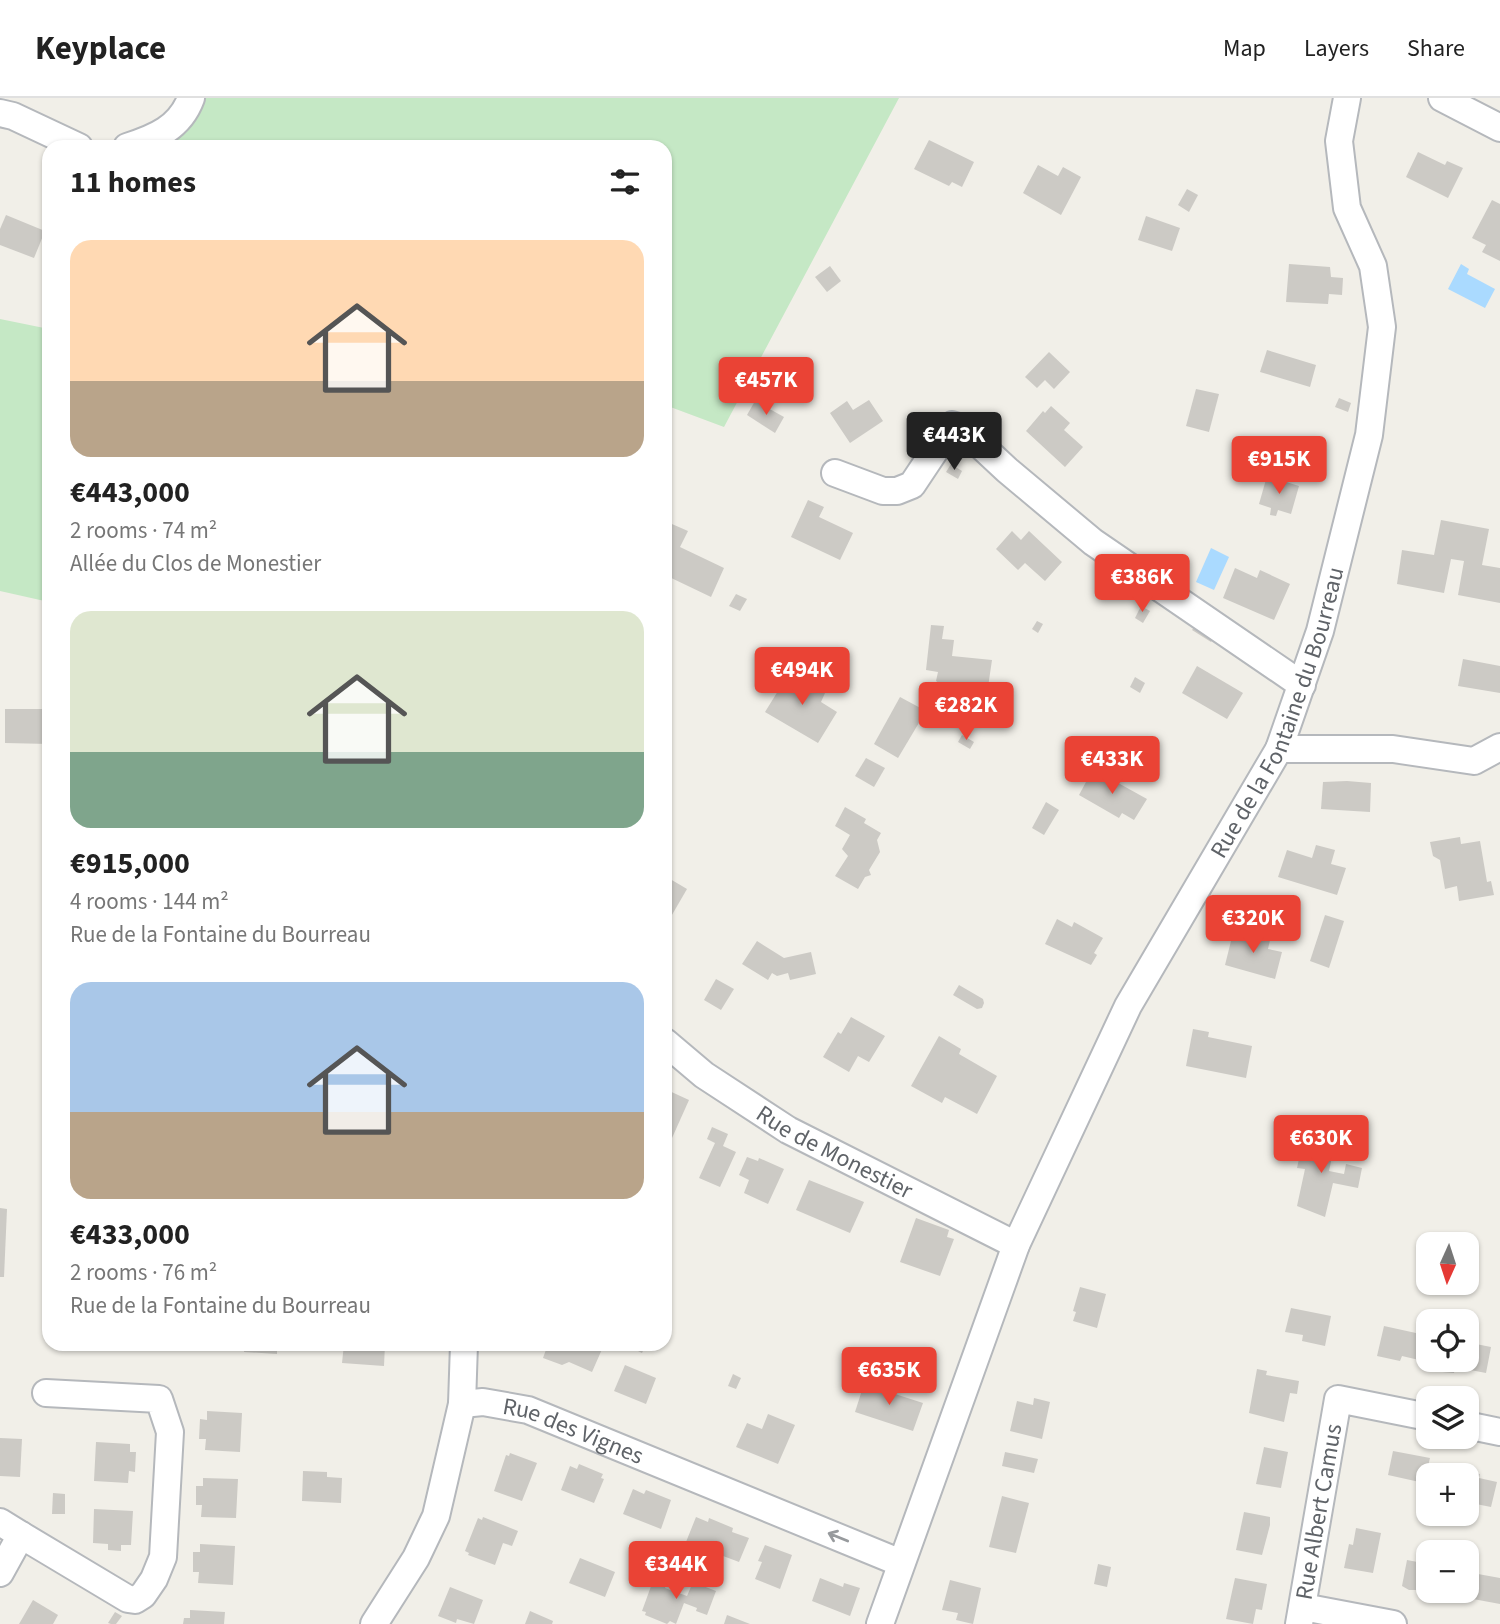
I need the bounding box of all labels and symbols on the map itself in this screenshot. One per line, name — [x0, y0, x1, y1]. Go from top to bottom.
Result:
pin: €457K — [717, 358, 815, 417]
pin: €443K — [905, 412, 1003, 472]
pin: €915K — [1230, 436, 1328, 496]
pin: €386K — [1093, 554, 1191, 614]
street label: Rue de la Fontaine du Bourreau — [1201, 563, 1353, 865]
pin: €494K — [753, 648, 851, 707]
pin: €282K — [917, 682, 1015, 742]
pin: €433K — [1063, 736, 1161, 796]
pin: €320K — [1204, 896, 1302, 955]
street label: Rue de Monestier — [749, 1096, 920, 1208]
pin: €630K — [1272, 1116, 1370, 1175]
north arrow — [1416, 1232, 1479, 1295]
pin: €635K — [840, 1348, 938, 1407]
street label: Rue des Vignes — [500, 1388, 649, 1473]
street label: Rue Albert Camus — [1286, 1421, 1351, 1602]
one-way arrow — [828, 1529, 850, 1542]
pin: €344K — [627, 1542, 725, 1601]

